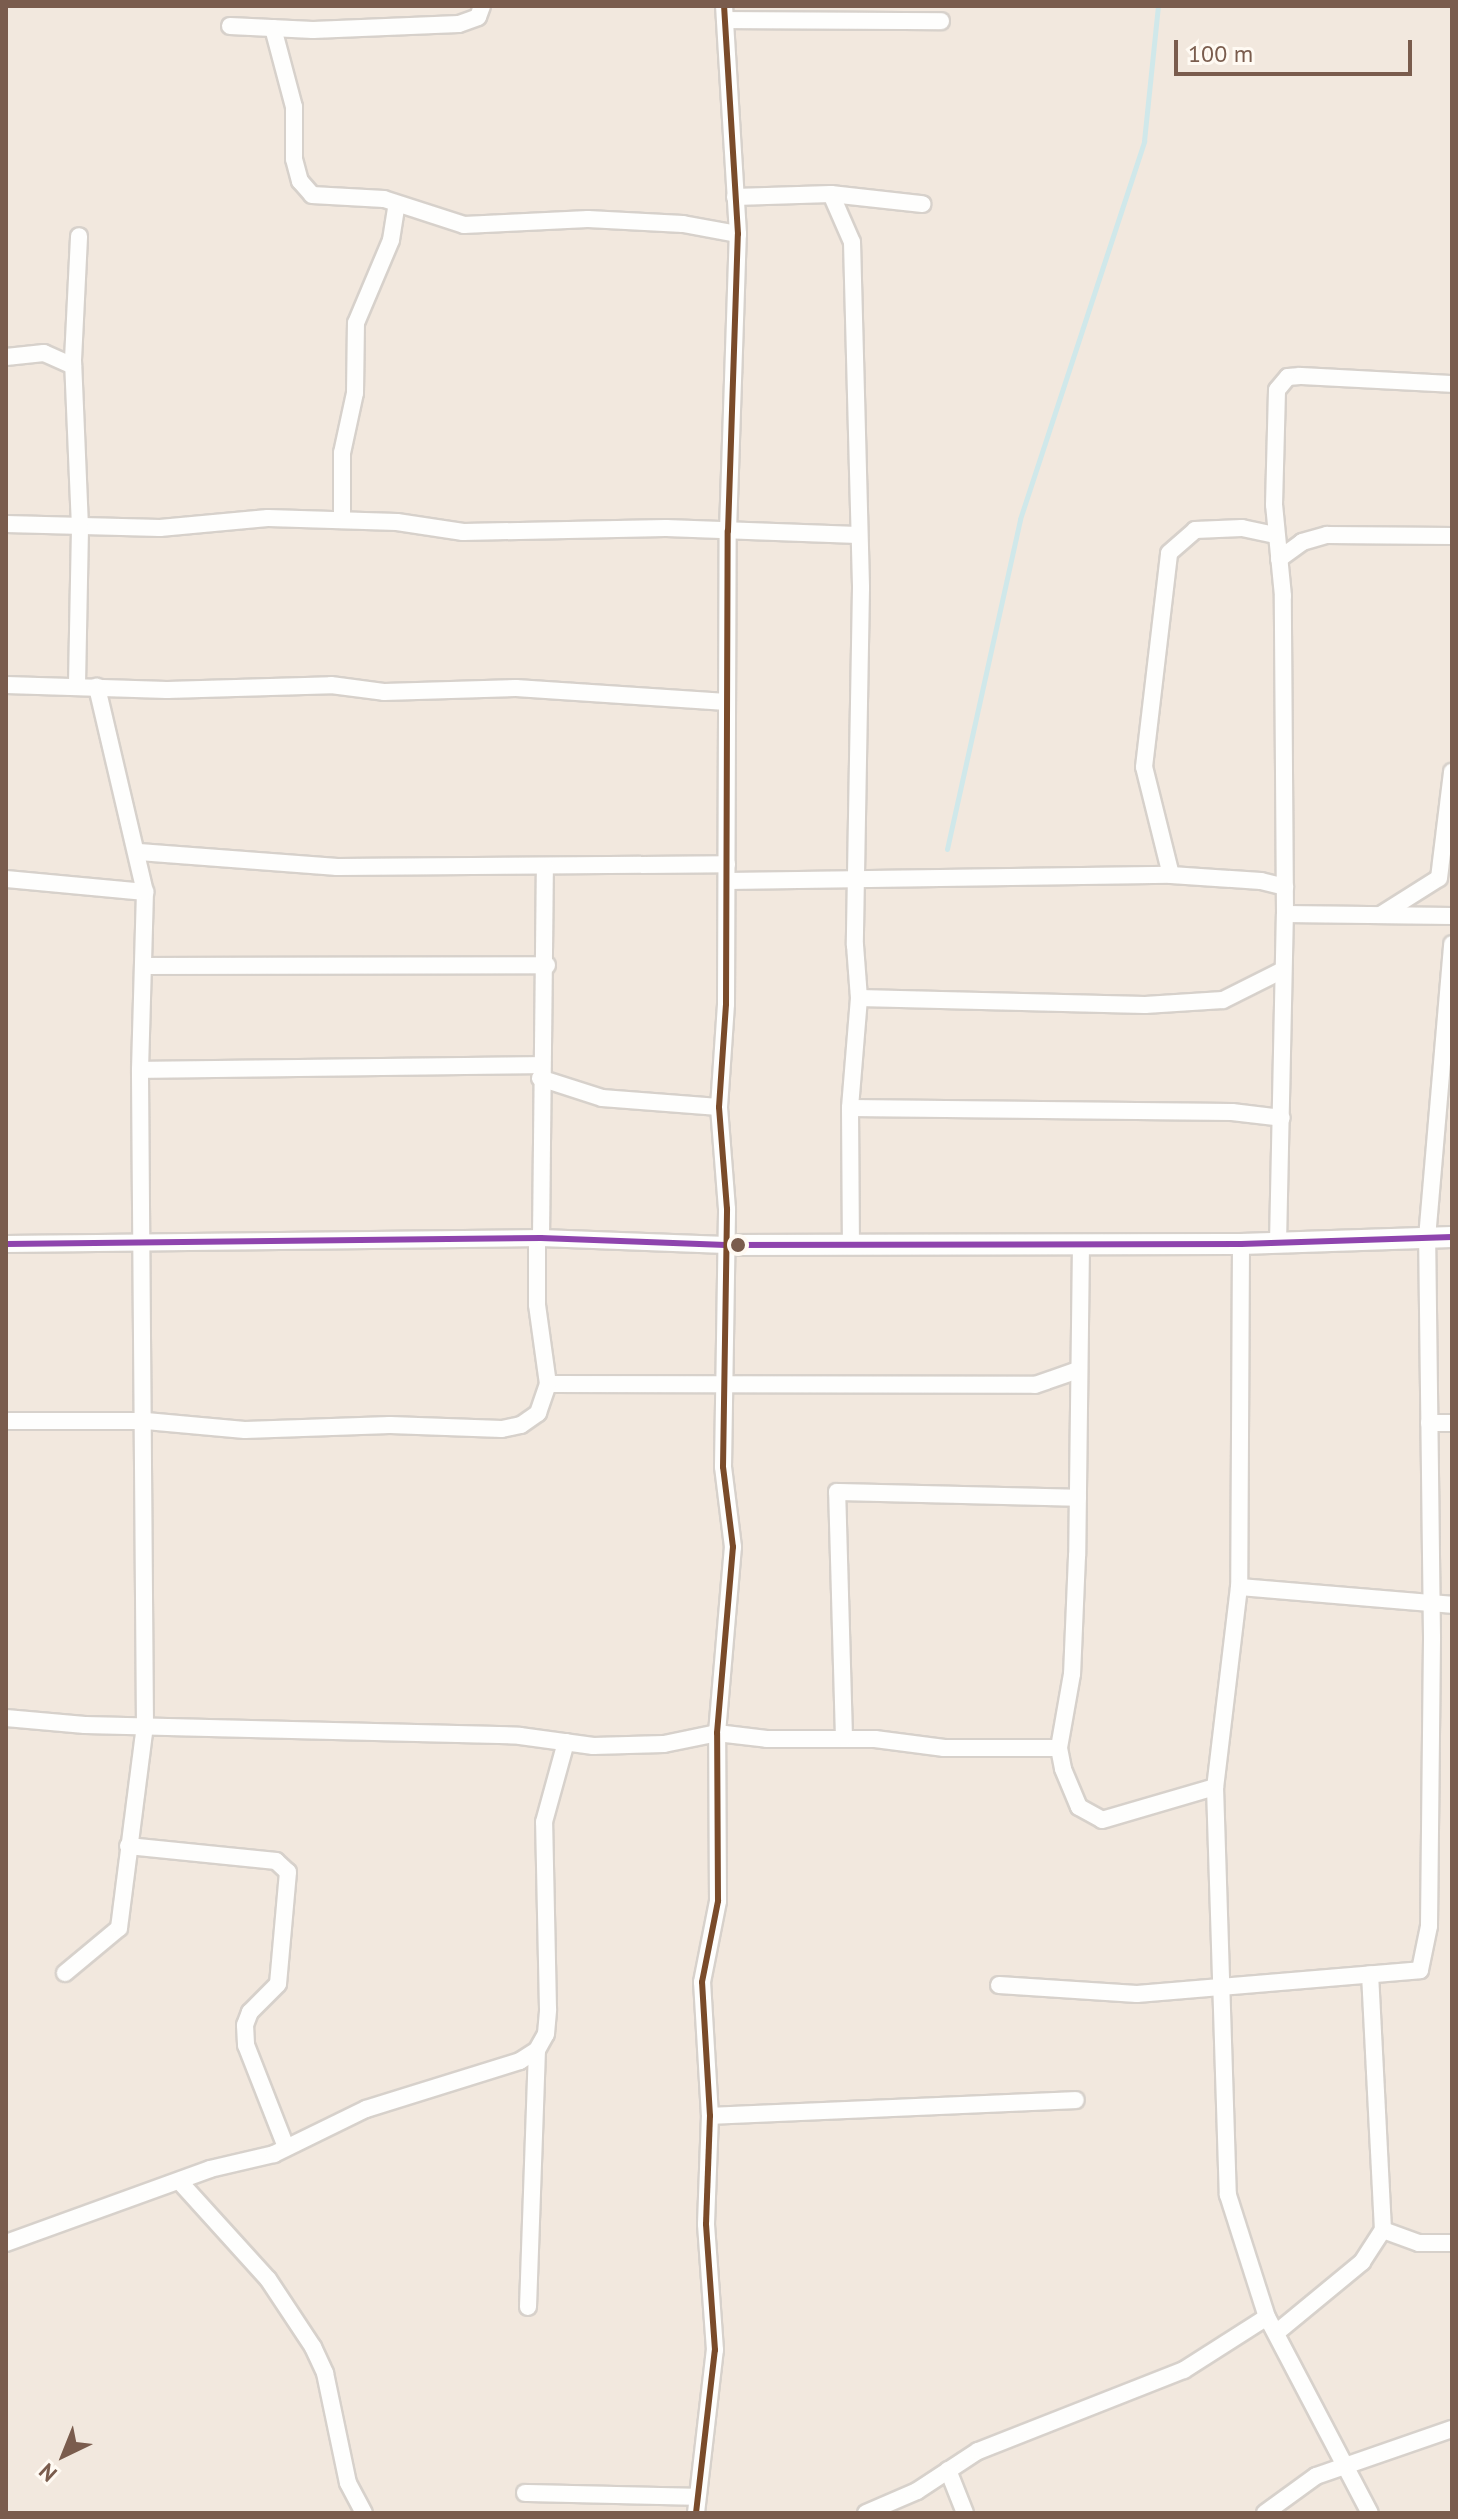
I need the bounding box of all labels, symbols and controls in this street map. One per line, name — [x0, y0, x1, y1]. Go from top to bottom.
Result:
scale bar — [1178, 24, 1416, 74]
text: 100 m — [1188, 38, 1253, 69]
unlabelled marker — [730, 1237, 746, 1253]
north arrow — [24, 2415, 104, 2495]
text: N — [33, 2457, 62, 2488]

